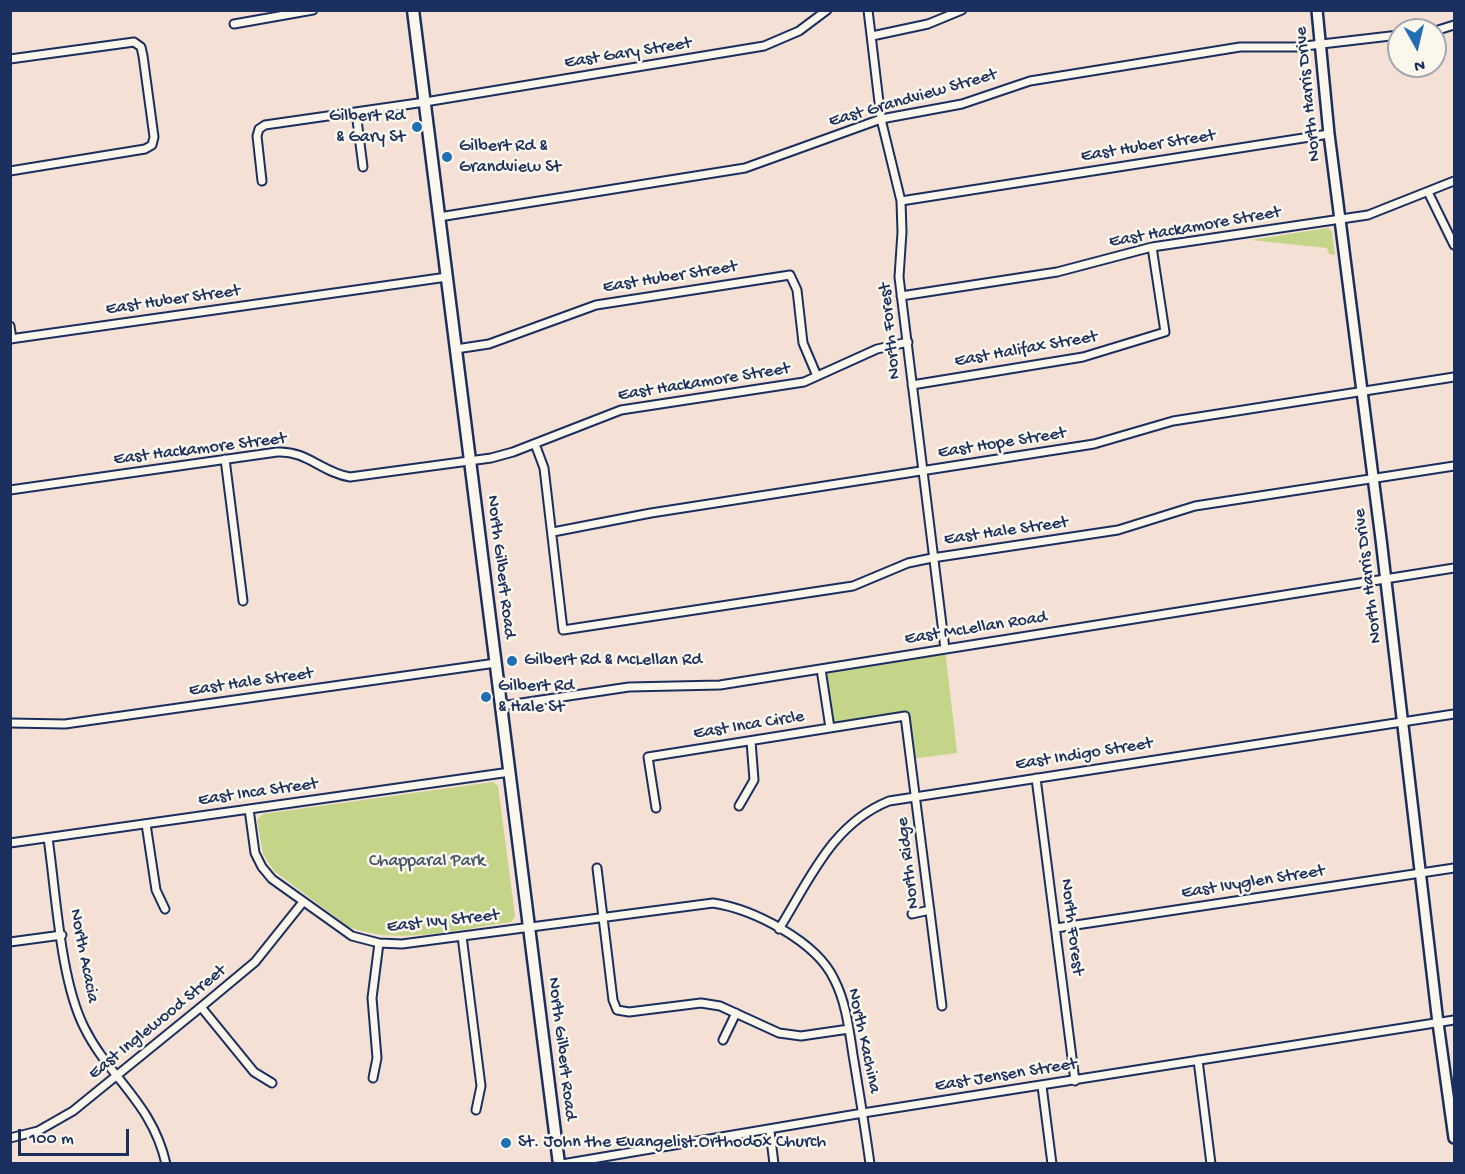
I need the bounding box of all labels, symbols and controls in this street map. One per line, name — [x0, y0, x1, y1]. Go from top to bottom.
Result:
north arrow — [1387, 18, 1447, 78]
street label: North Harris Drive — [1291, 25, 1327, 163]
street label: East Gary Street — [563, 33, 693, 75]
text: N — [1413, 54, 1426, 74]
street label: East Grandview Street — [827, 65, 999, 133]
place label: Gilbert Rd & Gary St — [329, 106, 405, 148]
marker: Gilbert Rd & Gary St — [410, 120, 424, 134]
street label: East Huber Street — [1079, 126, 1217, 168]
place label: Gilbert Rd & Grandview St — [459, 136, 561, 178]
marker: Gilbert Rd & Grandview St — [440, 150, 454, 164]
street label: East Hackamore Street — [1107, 202, 1283, 254]
street label: East Huber Street — [601, 257, 739, 299]
street label: East Huber Street — [104, 281, 242, 321]
street label: North Forest — [875, 282, 907, 380]
street label: East Halifax Street — [953, 327, 1099, 373]
street label: East Hackamore Street — [616, 359, 792, 407]
street label: East Hope Street — [936, 423, 1068, 465]
street label: East Hackamore Street — [112, 429, 288, 471]
street label: North Gilbert Road — [481, 494, 519, 640]
street label: North Harris Drive — [1350, 507, 1388, 645]
street label: East Hale Street — [942, 513, 1070, 551]
street label: East McLellan Road — [903, 607, 1049, 651]
place label: Gilbert Rd & McLellan Rd — [524, 650, 702, 672]
marker: Gilbert Rd & McLellan Rd — [505, 654, 519, 668]
street label: East Hale Street — [187, 664, 315, 702]
place label: Gilbert Rd & Hale St — [498, 676, 574, 718]
marker: Gilbert Rd & Hale St — [479, 690, 493, 704]
street label: East Inca Circle — [692, 707, 806, 745]
street label: East Indigo Street — [1014, 733, 1154, 777]
street label: East Inca Street — [197, 774, 319, 812]
street label: North Ridge — [893, 816, 925, 910]
park label: Chapparal Park — [369, 851, 485, 873]
street label: East Ivyglen Street — [1180, 861, 1326, 905]
street label: North Forest — [1054, 878, 1088, 976]
street label: East Ivy Street — [386, 905, 500, 939]
street label: North Acacia — [63, 907, 103, 1005]
street label: East Inglewood Street — [85, 961, 231, 1085]
street label: North Gilbert Road — [542, 976, 580, 1122]
street label: North Kachina — [841, 986, 885, 1096]
street label: East Jensen Street — [933, 1054, 1079, 1098]
scale bar — [21, 1117, 132, 1155]
text: 100 m — [29, 1129, 74, 1150]
place label: St. John the Evangelist Orthodox Church — [518, 1132, 826, 1154]
marker: St. John the Evangelist Orthodox Church — [499, 1136, 513, 1150]

